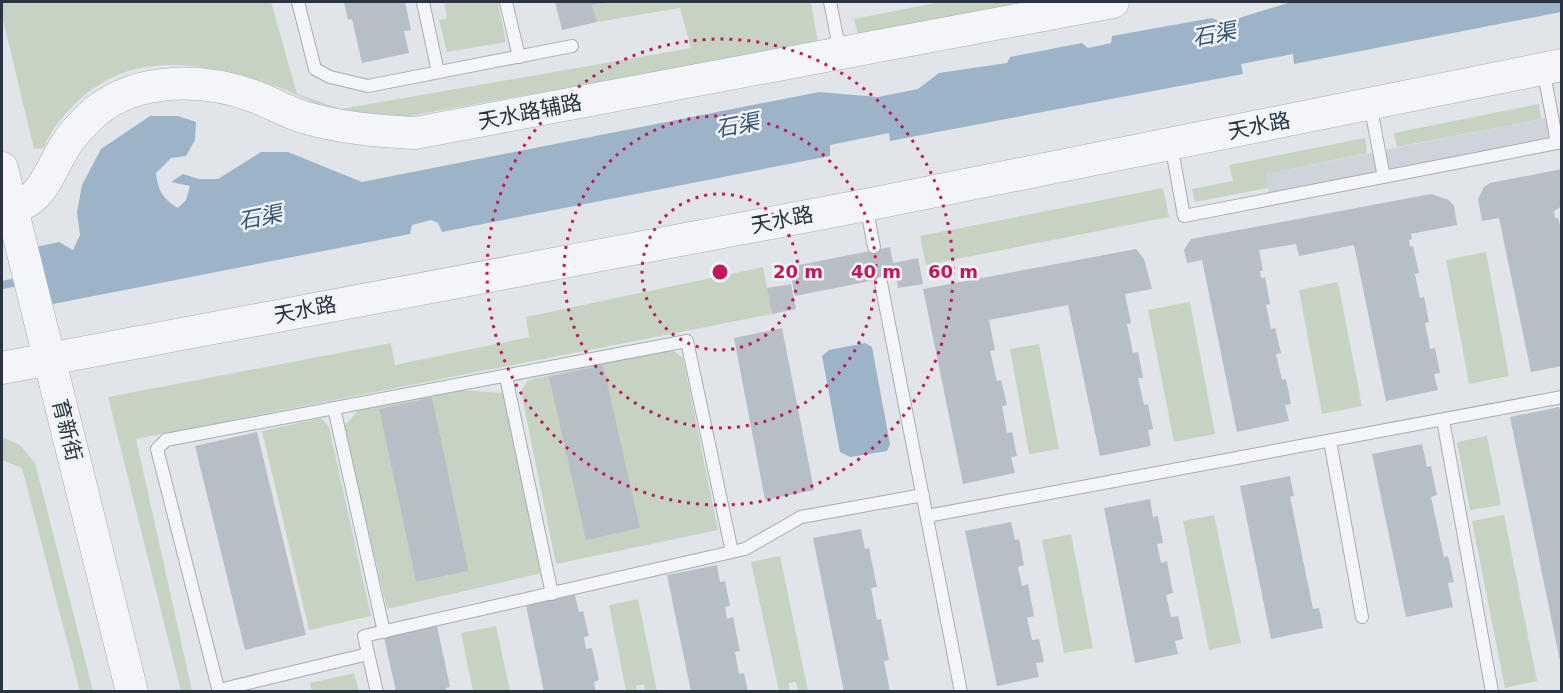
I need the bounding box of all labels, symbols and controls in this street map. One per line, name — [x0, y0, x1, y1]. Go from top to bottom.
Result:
water label: 石渠 — [1190, 17, 1241, 51]
street label: 天水路辅路 — [476, 90, 584, 134]
water label: 石渠 — [713, 108, 764, 142]
street label: 天水路 — [1226, 108, 1292, 144]
water label: 石渠 — [236, 200, 287, 234]
street label: 天水路 — [749, 202, 815, 238]
text: 20 m — [773, 261, 823, 282]
text: 40 m — [851, 261, 901, 282]
text: 60 m — [928, 261, 978, 282]
centre of rings — [710, 262, 730, 282]
street label: 天水路 — [272, 292, 338, 328]
street label: 育新街 — [48, 397, 86, 463]

